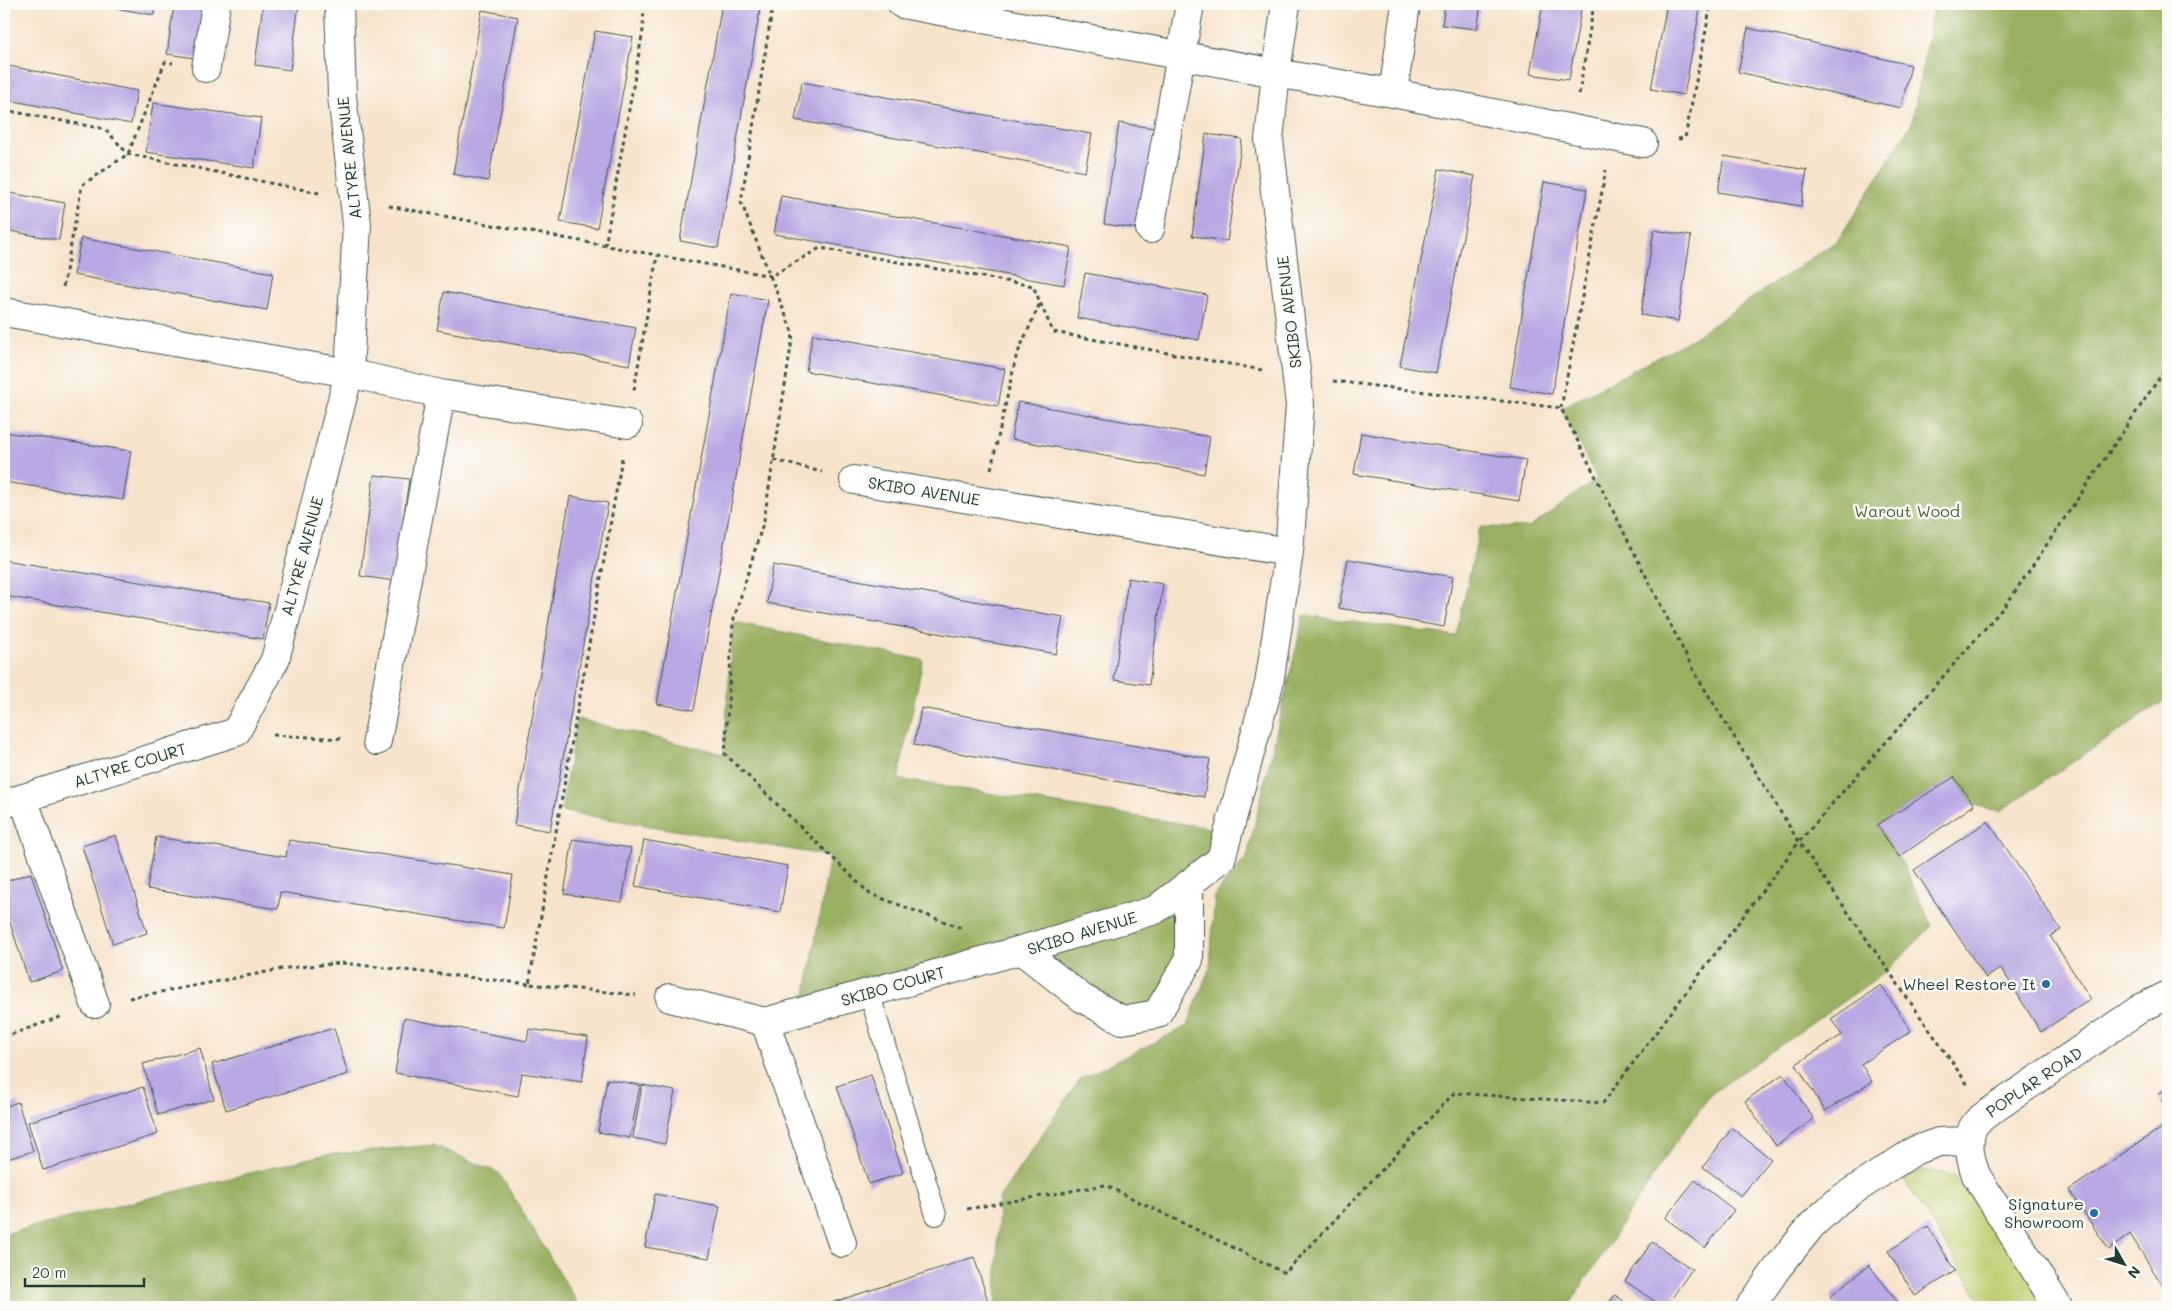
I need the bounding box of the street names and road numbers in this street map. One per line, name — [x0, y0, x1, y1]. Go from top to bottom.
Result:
street label: ALTYRE AVENUE — [332, 96, 365, 220]
street label: SKIBO AVENUE — [1271, 255, 1306, 370]
street label: SKIBO AVENUE — [867, 471, 982, 510]
street label: ALTYRE AVENUE — [275, 494, 328, 618]
street label: ALTYRE COURT — [71, 737, 189, 792]
street label: SKIBO AVENUE — [1025, 906, 1139, 959]
street label: SKIBO COURT — [838, 961, 947, 1010]
street label: POPLAR ROAD — [1981, 1042, 2086, 1122]

